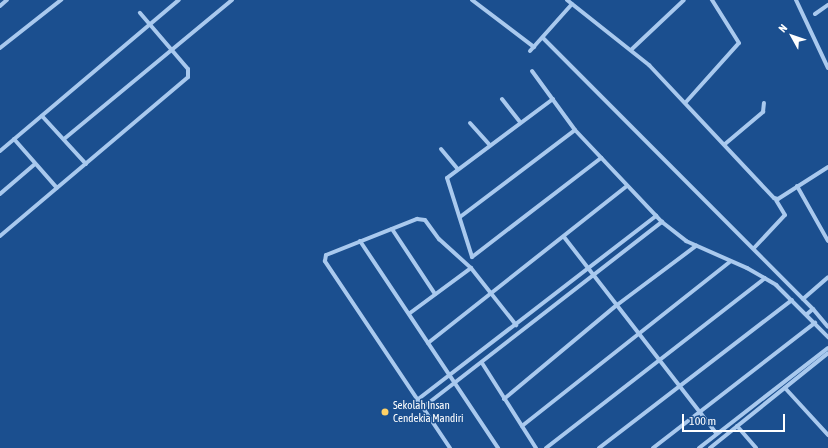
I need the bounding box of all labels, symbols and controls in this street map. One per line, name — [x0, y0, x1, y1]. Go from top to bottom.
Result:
north arrow — [772, 16, 812, 56]
text: N — [776, 22, 789, 35]
place label: Sekolah Insan Cendekia Mandiri — [393, 399, 463, 425]
scale bar — [684, 406, 787, 432]
marker: Sekolah Insan Cendekia Mandiri — [380, 407, 390, 417]
text: 100 m — [689, 414, 716, 428]

